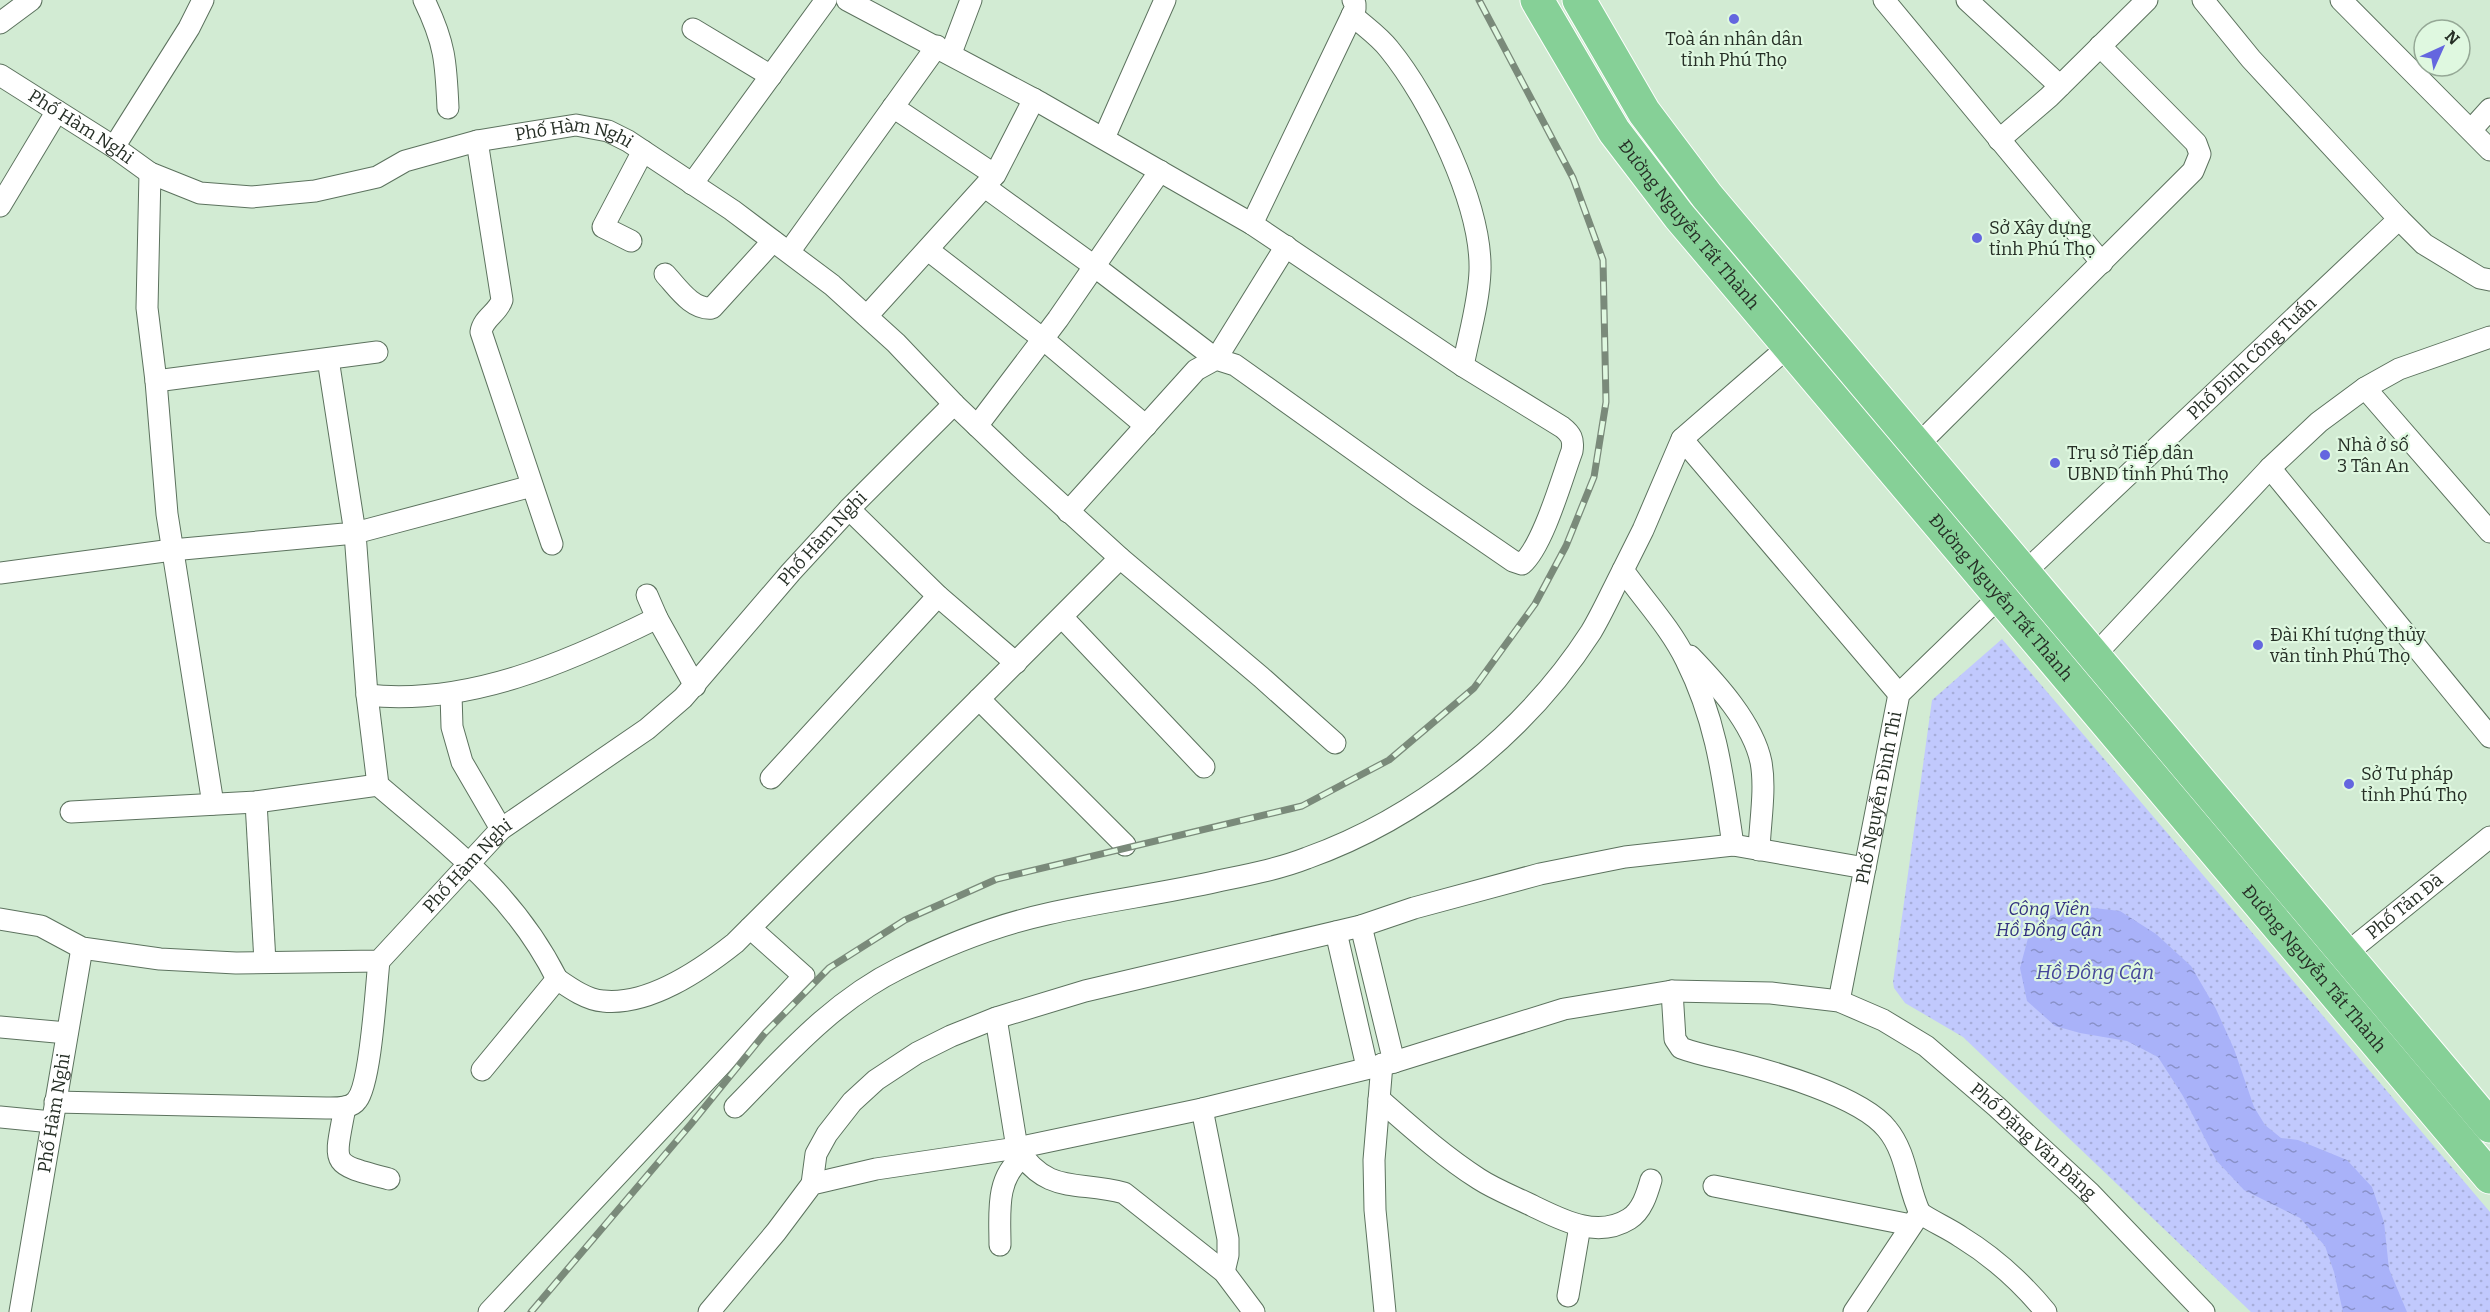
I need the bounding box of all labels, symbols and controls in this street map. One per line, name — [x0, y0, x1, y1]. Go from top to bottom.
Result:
marker: Toà án nhân dân tỉnh Phú Thọ — [1727, 12, 1741, 26]
north arrow — [2412, 18, 2472, 78]
text: N — [2441, 27, 2463, 49]
place label: Toà án nhân dân tỉnh Phú Thọ — [1665, 28, 1803, 71]
street label: Phố Hàm Nghi — [24, 85, 138, 169]
street label: Phố Hàm Nghi — [513, 114, 638, 152]
street label: Đường Nguyễn Tất Thành — [1614, 135, 1764, 314]
place label: Sở Xây dựng tỉnh Phú Thọ — [1989, 217, 2095, 260]
marker: Sở Xây dựng tỉnh Phú Thọ — [1970, 231, 1984, 245]
street label: Phố Đinh Công Tuấn — [2183, 292, 2321, 424]
place label: Nhà ở số 3 Tân An — [2337, 434, 2410, 477]
place label: Trụ sở Tiếp dân UBND tỉnh Phú Thọ — [2067, 442, 2229, 485]
marker: Nhà ở số 3 Tân An — [2318, 448, 2332, 462]
marker: Trụ sở Tiếp dân UBND tỉnh Phú Thọ — [2048, 456, 2062, 470]
street label: Phố Hàm Nghi — [773, 487, 871, 590]
street label: Đường Nguyễn Tất Thành — [1924, 509, 2078, 686]
place label: Đài Khí tượng thủy văn tỉnh Phú Thọ — [2269, 624, 2426, 667]
marker: Đài Khí tượng thủy văn tỉnh Phú Thọ — [2251, 638, 2265, 652]
street label: Phố Nguyễn Đình Thi — [1851, 710, 1906, 886]
place label: Sở Tư pháp tỉnh Phú Thọ — [2361, 763, 2467, 806]
marker: Sở Tư pháp tỉnh Phú Thọ — [2342, 777, 2356, 791]
street label: Phố Hàm Nghi — [418, 814, 516, 917]
street label: Phố Tản Đà — [2362, 868, 2448, 944]
street label: Đường Nguyễn Tất Thành — [2238, 881, 2391, 1057]
park label: Công Viên Hồ Đồng Cận — [1996, 898, 2102, 941]
water label: Hồ Đồng Cận — [2036, 960, 2154, 984]
street label: Phố Hàm Nghi — [33, 1052, 75, 1174]
street label: Phố Đặng Văn Đăng — [1966, 1078, 2101, 1204]

